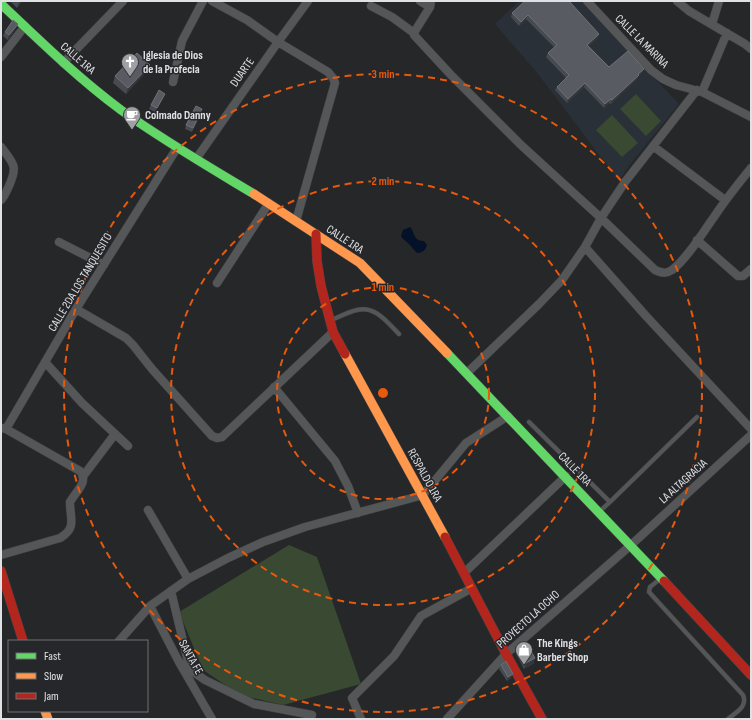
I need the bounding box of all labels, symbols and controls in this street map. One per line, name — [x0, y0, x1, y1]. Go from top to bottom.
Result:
street label: CALLE LA MARINA — [612, 11, 672, 72]
street label: CALLE 1RA — [57, 39, 99, 78]
place label: Iglesia de Dios de la Profecia — [143, 48, 203, 77]
church icon: Iglesia de Dios de la Profecia — [120, 52, 140, 77]
street label: DUARTE — [227, 55, 258, 90]
text: 3 min — [372, 67, 394, 82]
cafe icon: Colmado Danny — [122, 105, 142, 130]
place label: Colmado Danny — [145, 108, 211, 123]
text: 2 min — [372, 174, 394, 189]
street label: CALLE 1RA — [323, 222, 367, 257]
street label: CALLE 2DA LOS TANQUESITO — [45, 230, 116, 334]
text: 1 min — [372, 280, 394, 295]
centre of rings — [376, 386, 390, 400]
street label: RESPALDO 1RA — [404, 446, 446, 505]
street label: CALLE 1RA — [555, 449, 595, 490]
street label: LA ALTAGRACIA — [656, 455, 711, 507]
street label: PROYECTO LA OCHO — [494, 587, 563, 652]
place label: The Kings Barber Shop — [537, 636, 588, 665]
street label: SANTA FE — [175, 637, 206, 677]
legend — [8, 640, 148, 712]
shop icon: The Kings Barber Shop — [514, 640, 534, 665]
text: Fast — [44, 649, 61, 664]
text: Slow — [44, 669, 63, 684]
text: Jam — [43, 689, 59, 704]

